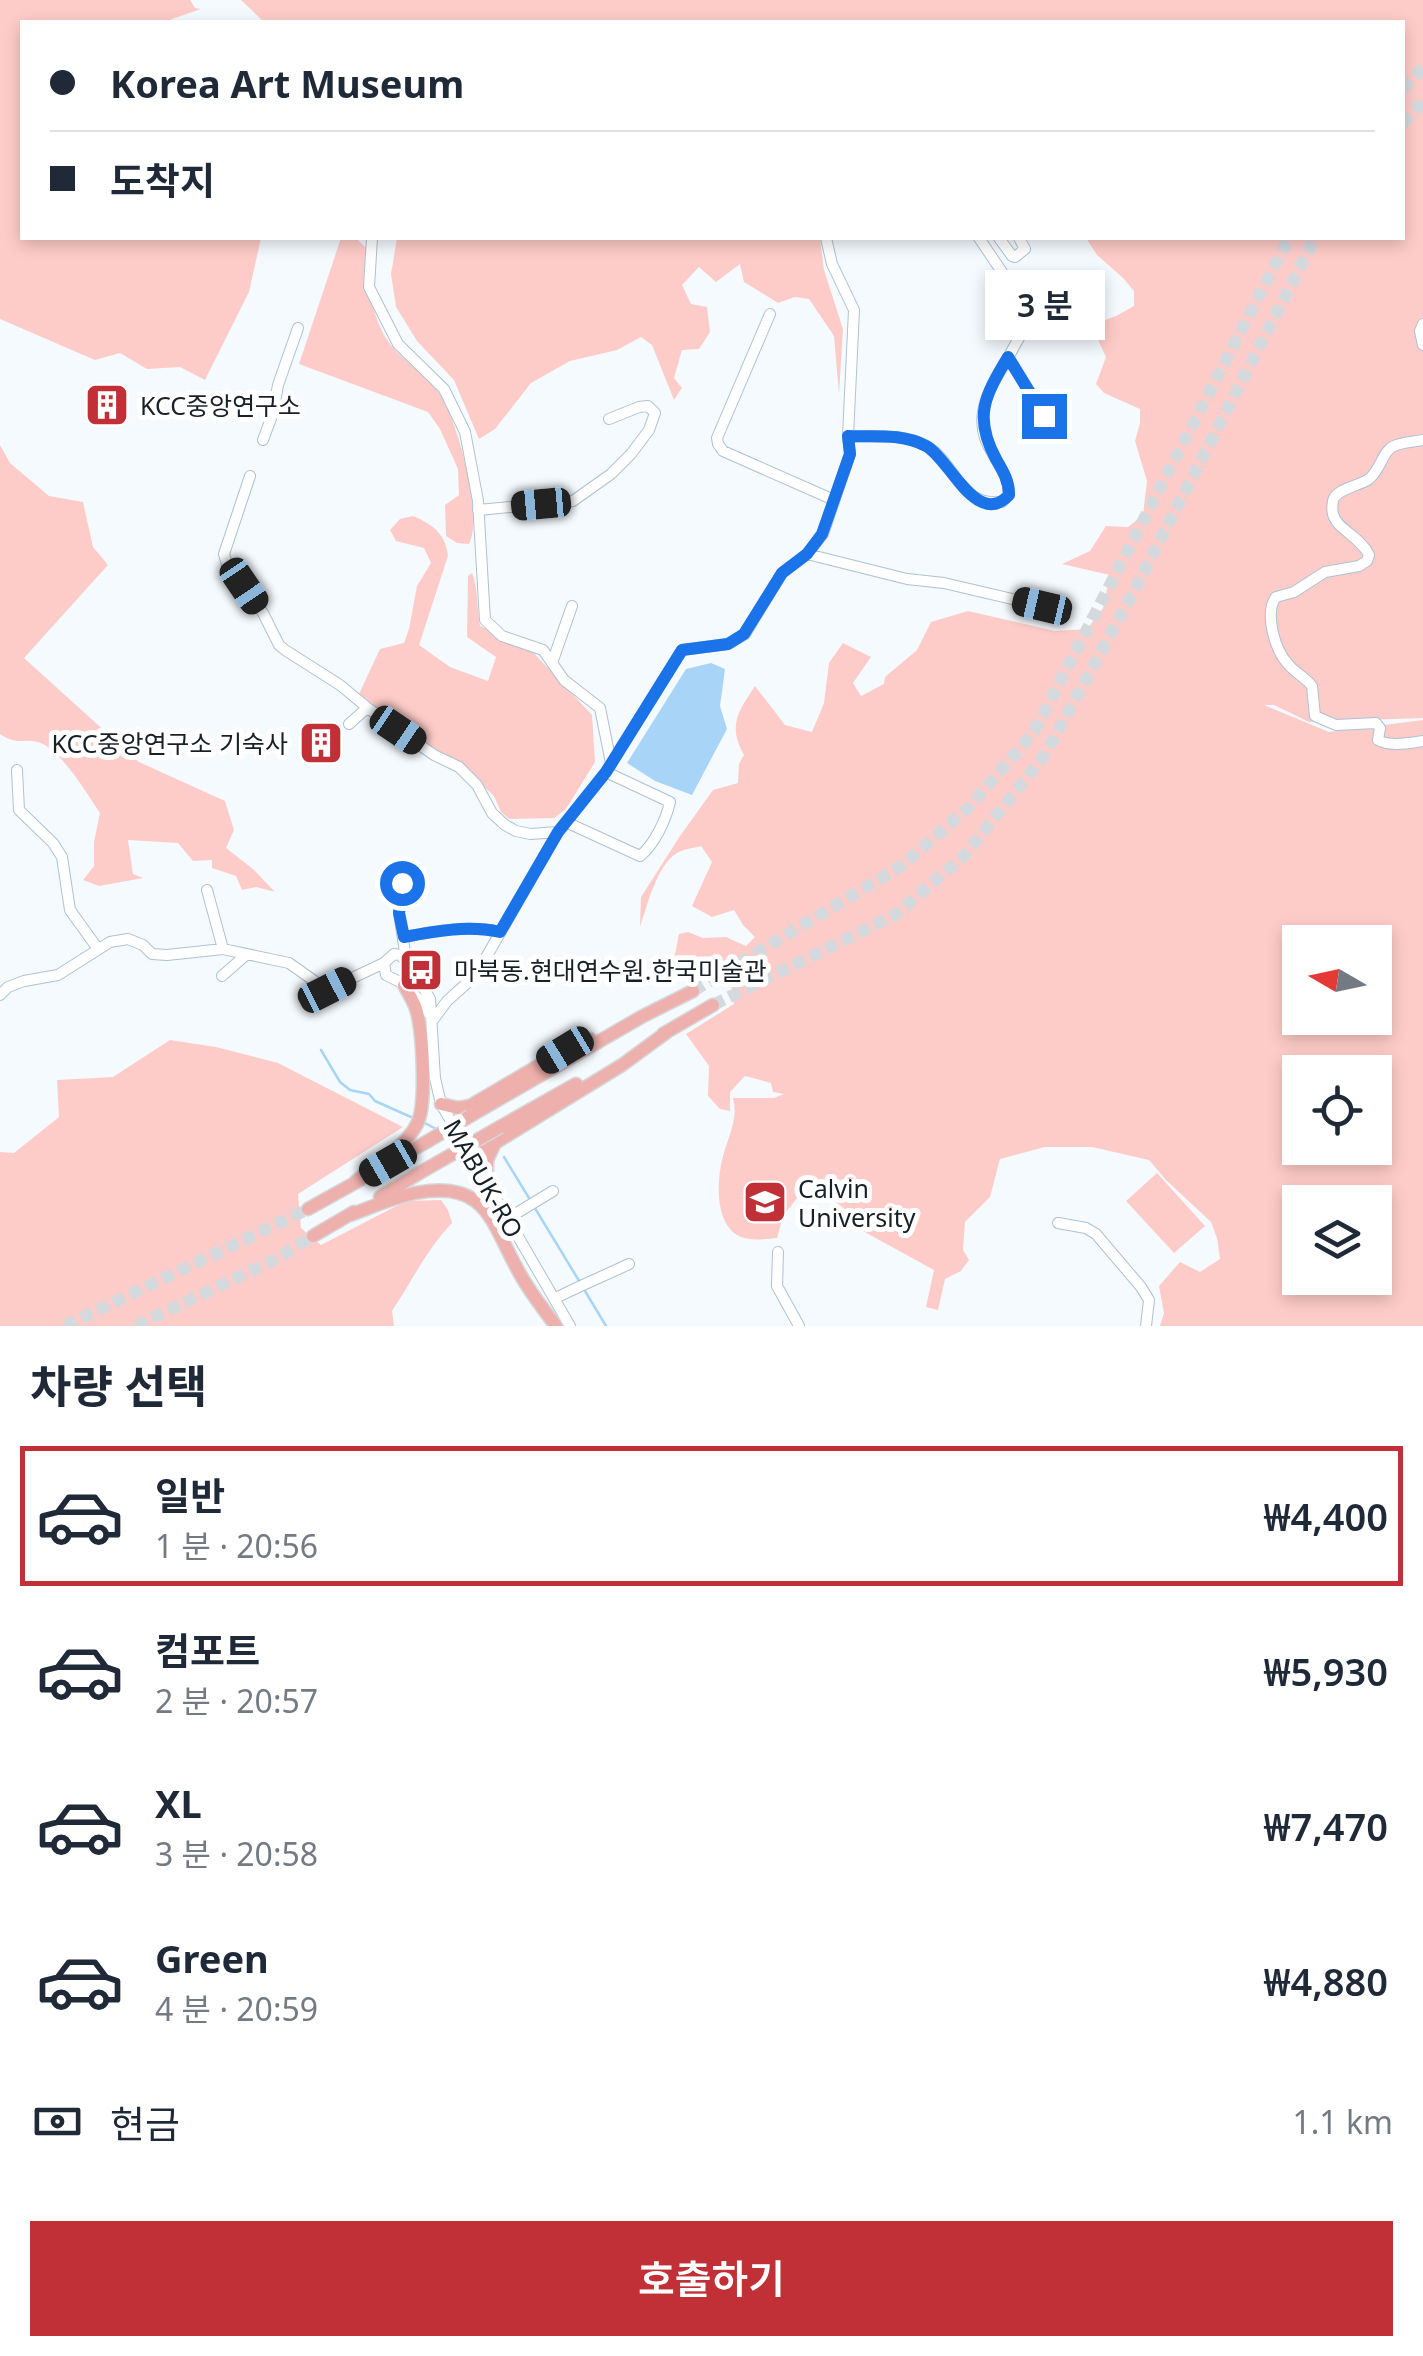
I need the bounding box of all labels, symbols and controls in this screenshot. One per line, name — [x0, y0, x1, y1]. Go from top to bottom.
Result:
text: Korea Art Museum — [110, 57, 464, 109]
text: 도착지 — [110, 154, 215, 206]
callout: 3 분 — [984, 271, 1104, 341]
text: 3 분 — [1017, 283, 1073, 326]
building icon: KCC중앙연구소 — [84, 382, 130, 428]
place label: KCC중앙연구소 — [140, 388, 301, 422]
route end — [1022, 394, 1067, 439]
car — [510, 486, 572, 522]
car — [215, 553, 273, 619]
car — [1009, 585, 1075, 627]
car — [365, 701, 431, 759]
building icon: KCC중앙연구소 기숙사 — [298, 720, 344, 766]
place label: KCC중앙연구소 기숙사 — [51, 726, 288, 760]
route start — [380, 861, 425, 906]
north arrow — [1282, 925, 1392, 1035]
map controls — [1282, 925, 1392, 1295]
bus stop icon: 마북동.현대연수원.한국미술관 — [398, 947, 444, 993]
place label: 마북동.현대연수원.한국미술관 — [454, 953, 766, 987]
car — [293, 963, 361, 1017]
car — [532, 1022, 598, 1078]
button: locate — [1282, 1055, 1392, 1165]
street label: MABUK-RO — [436, 1112, 532, 1244]
car — [355, 1135, 421, 1191]
place label: Calvin University — [798, 1171, 916, 1234]
school or university icon: Calvin University — [742, 1179, 788, 1225]
button: layers — [1282, 1185, 1392, 1295]
text: 차량 선택 — [30, 1355, 207, 1416]
text: 일반 — [155, 1469, 225, 1521]
icon: car — [35, 1471, 125, 1561]
text: ₩4,400 — [1263, 1490, 1388, 1542]
text: 1 분 · 20:56 — [155, 1524, 318, 1567]
text: 컴포트 — [155, 1624, 260, 1676]
icon: car — [35, 1626, 125, 1716]
text: ₩5,930 — [1263, 1645, 1388, 1697]
text: 2 분 · 20:57 — [155, 1679, 318, 1722]
text: XL — [155, 1777, 202, 1829]
icon: car — [35, 1781, 125, 1871]
text: ₩7,470 — [1263, 1800, 1388, 1852]
text: 3 분 · 20:58 — [155, 1832, 318, 1875]
text: Green — [155, 1932, 269, 1984]
icon: car — [35, 1936, 125, 2026]
text: ₩4,880 — [1263, 1955, 1388, 2007]
text: 4 분 · 20:59 — [155, 1987, 318, 2030]
icon: cash — [30, 2094, 85, 2149]
text: 현금 — [110, 2097, 180, 2149]
text: 1.1 km — [1292, 2100, 1393, 2143]
button: 호출하기 — [30, 2221, 1393, 2336]

